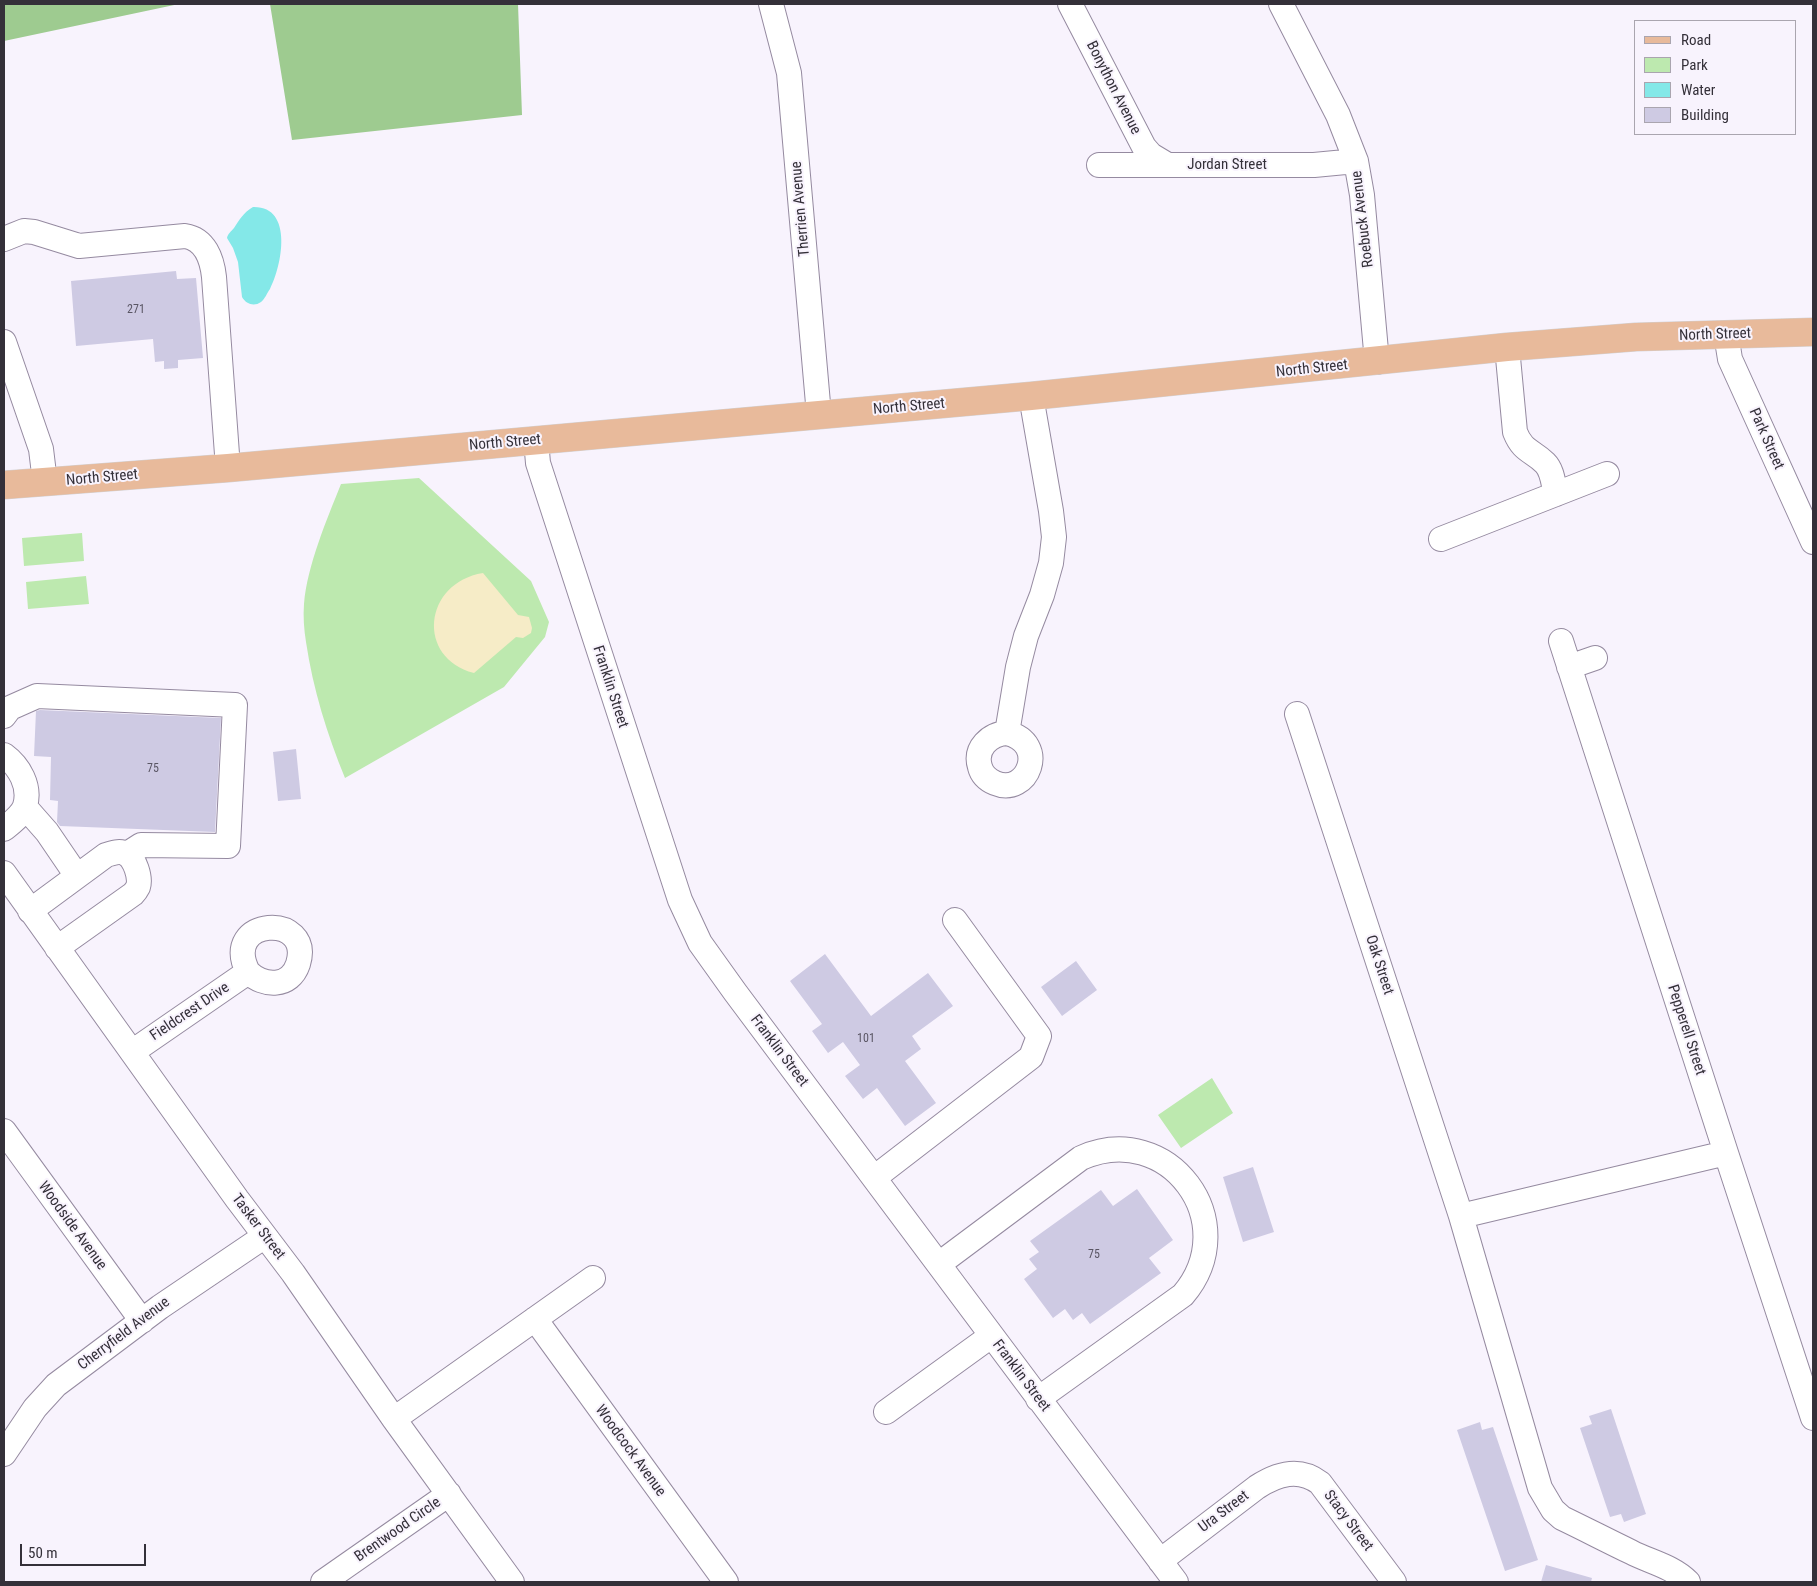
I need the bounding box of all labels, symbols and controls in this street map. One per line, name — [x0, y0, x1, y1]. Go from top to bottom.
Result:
legend — [1634, 20, 1797, 135]
text: Road — [1681, 31, 1711, 49]
street label: Bonython Avenue — [1082, 38, 1144, 138]
text: Park — [1681, 56, 1708, 74]
text: Water — [1681, 81, 1715, 99]
text: Building — [1681, 106, 1729, 124]
street label: Jordan Street — [1187, 156, 1267, 174]
street label: Therrien Avenue — [788, 161, 814, 257]
street label: Roebuck Avenue — [1348, 170, 1378, 268]
house number: 271 — [127, 303, 145, 317]
street label: North Street — [1679, 325, 1751, 345]
street label: North Street — [1275, 356, 1349, 382]
street label: North Street — [872, 395, 946, 419]
street label: Park Street — [1744, 405, 1788, 473]
street label: North Street — [468, 431, 542, 455]
street label: North Street — [65, 466, 139, 490]
street label: Franklin Street — [588, 644, 632, 730]
house number: 75 — [147, 762, 159, 776]
street label: Oak Street — [1361, 933, 1397, 997]
street label: Fieldcrest Drive — [147, 979, 233, 1045]
street label: Pepperell Street — [1663, 983, 1709, 1077]
street label: Franklin Street — [746, 1012, 812, 1090]
house number: 101 — [857, 1032, 875, 1046]
street label: Woodside Avenue — [34, 1178, 110, 1274]
street label: Tasker Street — [227, 1191, 289, 1263]
house number: 75 — [1088, 1248, 1100, 1262]
street label: Cherryfield Avenue — [75, 1294, 173, 1374]
street label: Franklin Street — [988, 1337, 1054, 1415]
street label: Woodcock Avenue — [591, 1402, 669, 1500]
street label: Ura Street — [1195, 1487, 1253, 1537]
street label: Stacy Street — [1319, 1487, 1377, 1555]
street label: Brentwood Circle — [352, 1494, 444, 1566]
scale bar — [22, 1534, 149, 1566]
text: 50 m — [28, 1544, 58, 1562]

